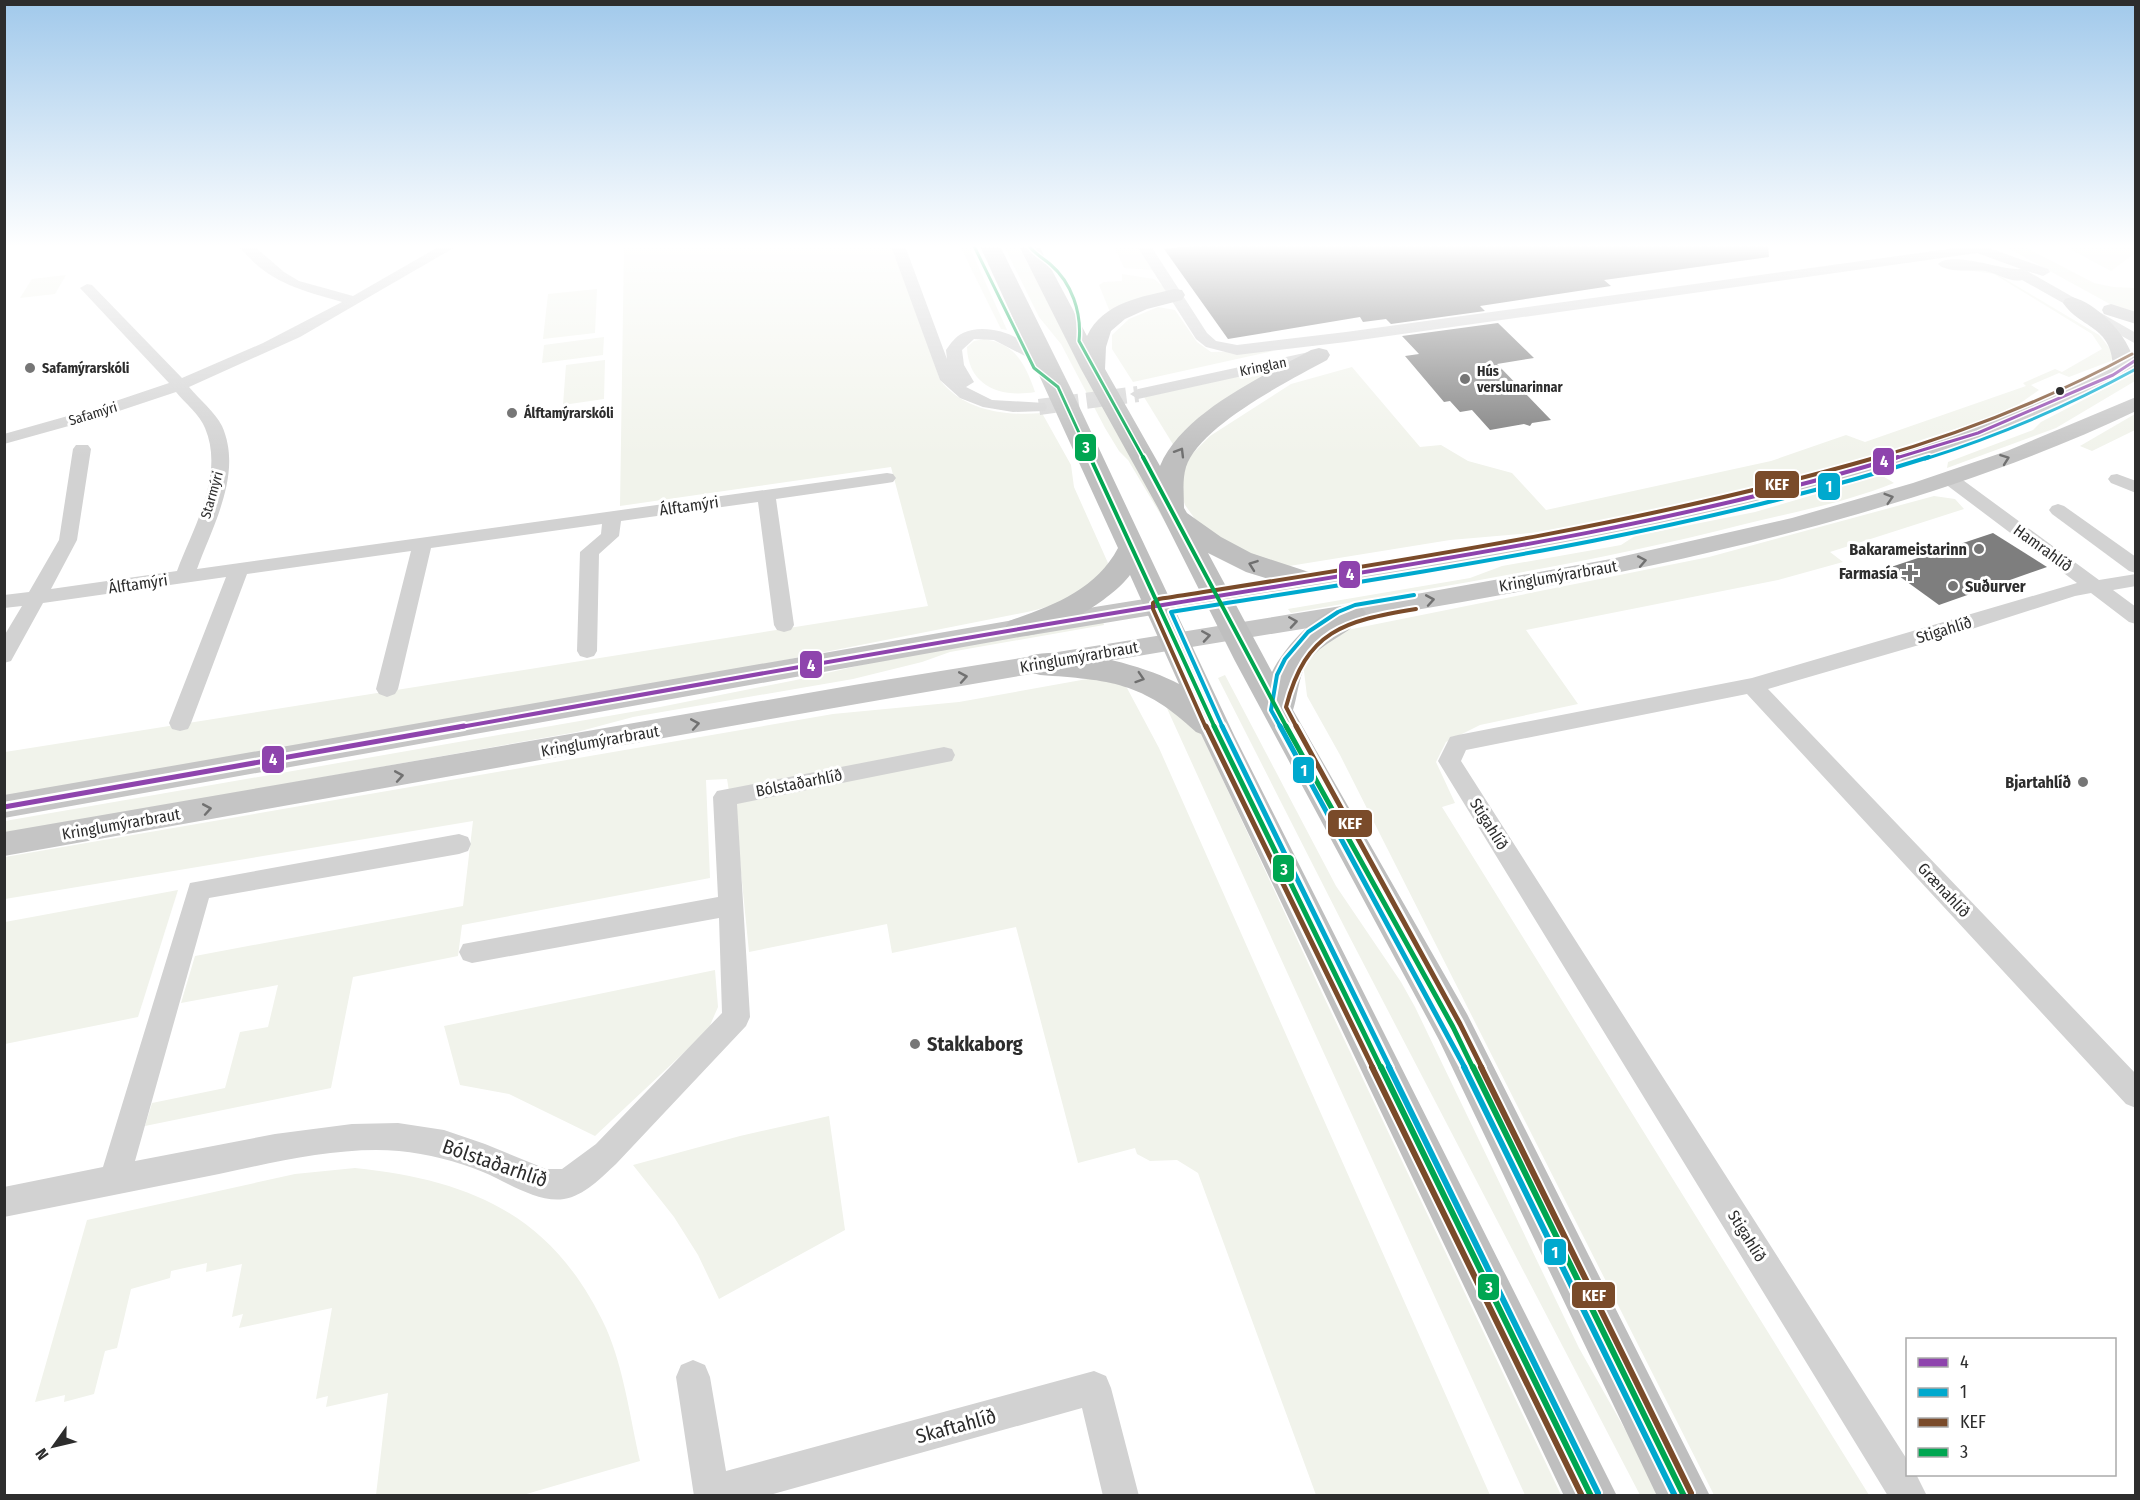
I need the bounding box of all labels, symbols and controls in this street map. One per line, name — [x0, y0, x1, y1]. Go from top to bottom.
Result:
street label: Kringlan — [1238, 354, 1288, 380]
place label: Safamýrarskóli — [42, 360, 130, 377]
marker: Safamýrarskóli — [23, 361, 37, 375]
place label: Hús verslunarinnar — [1476, 363, 1563, 396]
marker: Hús verslunarinnar — [1458, 372, 1472, 386]
unlabelled marker — [2054, 385, 2066, 397]
street label: Safamýri — [67, 399, 119, 429]
place label: Álftamýrarskóli — [523, 404, 614, 422]
marker: Álftamýrarskóli — [505, 406, 519, 420]
line badge: 3 — [1074, 433, 1097, 462]
text: 3 — [1081, 438, 1090, 457]
line badge: 4 — [1872, 447, 1895, 476]
one-way arrow — [1173, 448, 1185, 458]
text: 4 — [1880, 452, 1888, 471]
one-way arrow — [1999, 454, 2010, 467]
street label: Starmýri — [197, 469, 227, 521]
line badge: KEF — [1754, 470, 1800, 499]
line badge: 1 — [1817, 472, 1841, 501]
text: KEF — [1765, 475, 1789, 494]
text: 1 — [1826, 477, 1832, 496]
street label: Álftamýri — [658, 492, 720, 520]
one-way arrow — [1883, 493, 1894, 505]
street label: Hamrahlíð — [2010, 520, 2076, 576]
place label: Bakarameistarinn — [1849, 540, 1967, 559]
marker: Bakarameistarinn — [1972, 542, 1986, 556]
one-way arrow — [1637, 555, 1647, 568]
street label: Kringlumýrarbraut — [1498, 556, 1619, 596]
one-way arrow — [1248, 560, 1259, 572]
line badge: 4 — [1338, 560, 1361, 589]
place label: Farmasía — [1839, 564, 1898, 583]
text: 4 — [1346, 565, 1354, 584]
marker: Farmasía — [1903, 566, 1917, 580]
street label: Álftamýri — [107, 570, 169, 598]
place label: Suðurver — [1965, 577, 2026, 596]
marker: Suðurver — [1946, 579, 1960, 593]
one-way arrow — [1425, 594, 1434, 606]
street label: Stigahlíð — [1914, 613, 1974, 647]
one-way arrow — [1288, 617, 1297, 629]
one-way arrow — [1201, 631, 1210, 643]
street label: Kringlumýrarbraut — [1019, 637, 1140, 677]
line badge: 4 — [799, 650, 823, 679]
text: 4 — [807, 656, 815, 675]
one-way arrow — [1134, 670, 1144, 683]
one-way arrow — [958, 671, 968, 684]
one-way arrow — [689, 718, 699, 731]
street label: Kringlumýrarbraut — [540, 721, 661, 761]
line badge: 4 — [261, 745, 285, 774]
text: 4 — [269, 750, 277, 769]
line badge: 1 — [1292, 756, 1315, 784]
text: 1 — [1301, 761, 1307, 780]
street label: Bólstaðarhlíð — [754, 765, 844, 801]
one-way arrow — [394, 770, 404, 782]
place label: Bjartahlíð — [2005, 773, 2071, 792]
marker: Bjartahlíð — [2076, 775, 2090, 789]
street label: Stigahlíð — [1466, 795, 1512, 853]
one-way arrow — [202, 803, 212, 816]
street label: Kringlumýrarbraut — [61, 804, 182, 844]
line badge: KEF — [1327, 809, 1373, 838]
text: KEF — [1338, 814, 1362, 833]
line badge: 3 — [1272, 854, 1295, 883]
street label: Grænahlíð — [1914, 859, 1974, 921]
text: 3 — [1279, 860, 1288, 879]
place label: Stakkaborg — [927, 1032, 1023, 1056]
marker: Stakkaborg — [908, 1037, 922, 1051]
street label: Bólstaðarhlíð — [439, 1134, 551, 1192]
street label: Stigahlíð — [1724, 1207, 1770, 1265]
line badge: 1 — [1543, 1238, 1567, 1266]
text: 1 — [1552, 1243, 1558, 1262]
line badge: 3 — [1477, 1273, 1500, 1301]
text: 3 — [1484, 1278, 1493, 1297]
line badge: KEF — [1571, 1281, 1616, 1309]
text: KEF — [1582, 1286, 1606, 1305]
legend — [1906, 1338, 2116, 1476]
text: 4 — [1960, 1351, 1969, 1373]
text: 1 — [1960, 1381, 1967, 1403]
street label: Skaftahlíð — [913, 1404, 999, 1448]
text: KEF — [1960, 1411, 1986, 1433]
north arrow — [24, 1416, 84, 1476]
text: 3 — [1960, 1441, 1968, 1463]
text: N — [31, 1445, 53, 1463]

